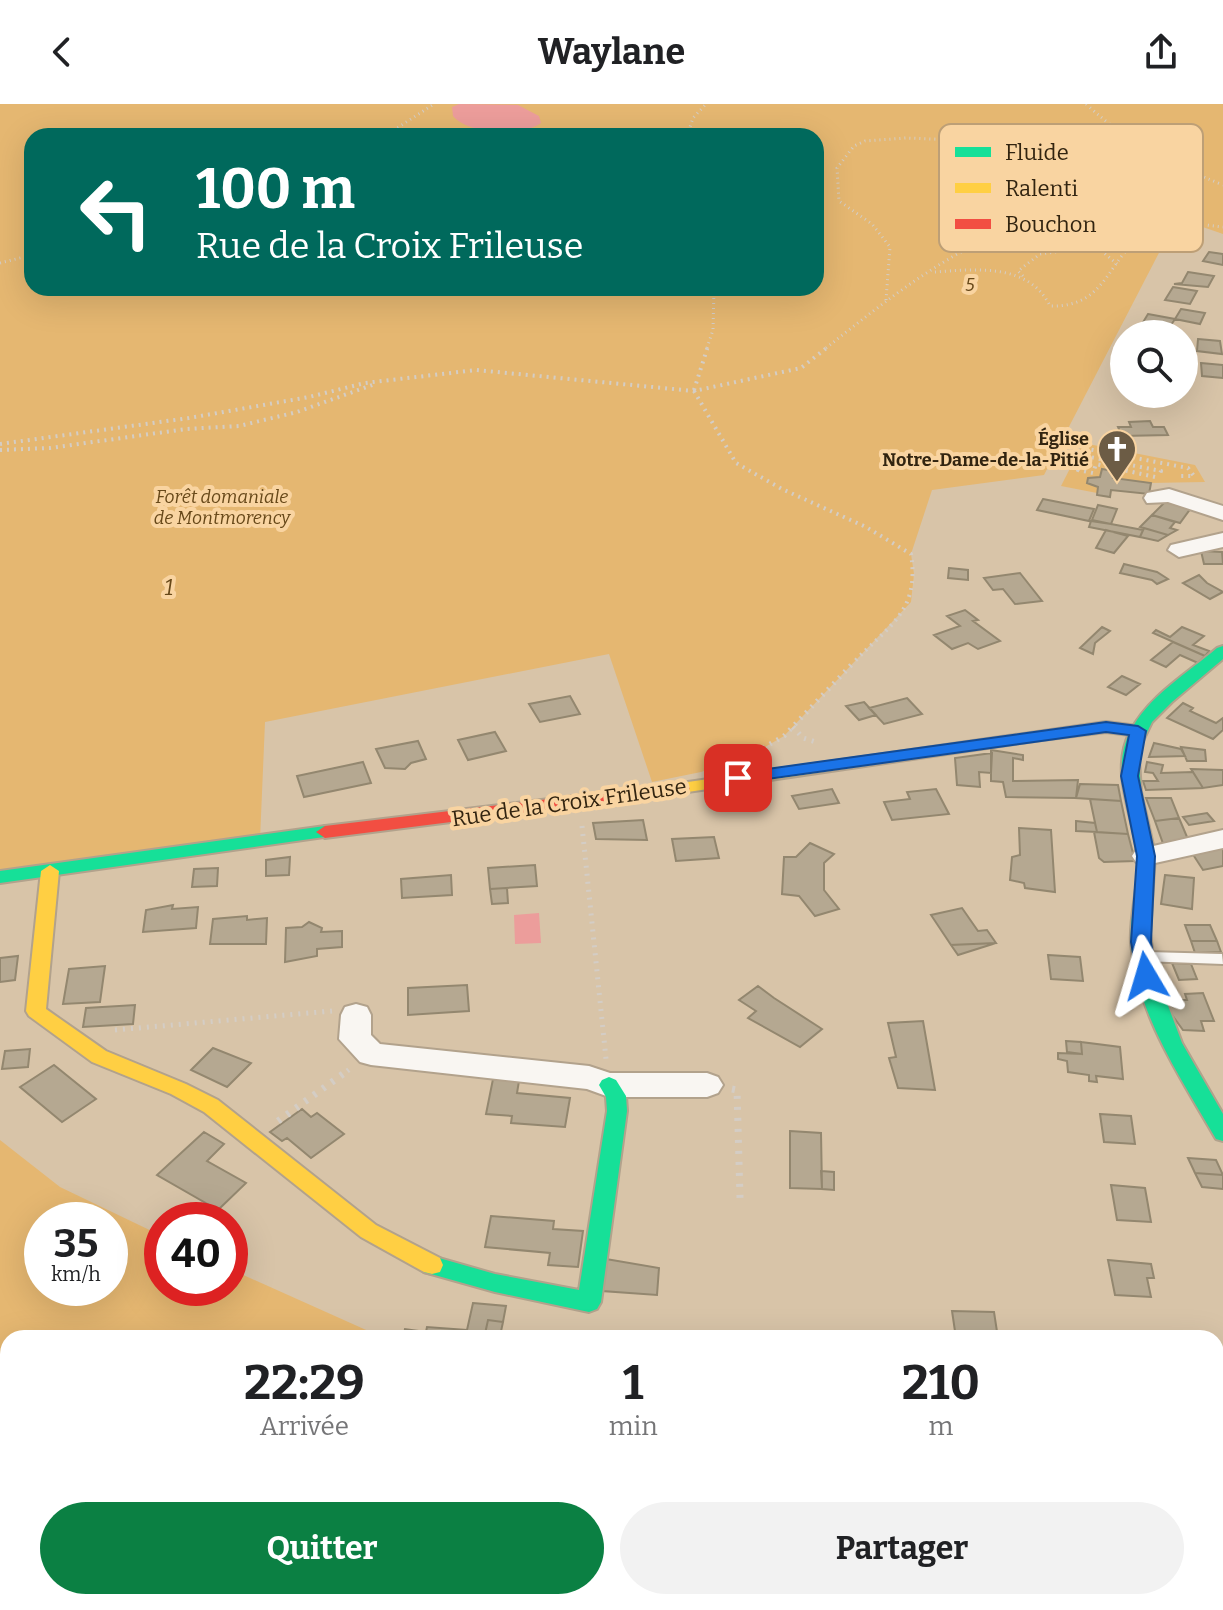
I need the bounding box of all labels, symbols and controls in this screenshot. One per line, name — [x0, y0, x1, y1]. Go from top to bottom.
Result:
icon: back — [40, 30, 84, 74]
text: Waylane — [538, 30, 685, 74]
icon: share — [1139, 30, 1183, 74]
legend — [939, 124, 1203, 252]
text: Fluide — [1005, 139, 1069, 166]
text: 100 m — [196, 156, 355, 223]
icon: left — [64, 160, 168, 264]
text: Ralenti — [1005, 175, 1078, 202]
text: Bouchon — [1005, 211, 1096, 238]
text: Rue de la Croix Frileuse — [196, 224, 584, 268]
park label: 5 — [965, 274, 975, 296]
map controls — [1110, 320, 1198, 408]
button: search — [1110, 320, 1198, 408]
place label: Église Notre-Dame-de-la-Pitié — [882, 427, 1089, 471]
church icon: Église Notre-Dame-de-la-Pitié — [1096, 428, 1138, 483]
park label: Forêt domaniale de Montmorency — [154, 486, 291, 529]
park label: 1 — [165, 574, 173, 601]
pin — [704, 744, 772, 812]
icon: arrive — [716, 756, 760, 800]
street label: Rue de la Croix Frileuse — [450, 773, 688, 832]
position arrow — [1104, 934, 1188, 1018]
speed limit sign: 40 — [144, 1202, 248, 1306]
text: 35 — [54, 1220, 98, 1268]
text: km/h — [51, 1262, 101, 1286]
text: 22:29 — [244, 1354, 365, 1412]
text: 1 — [623, 1354, 644, 1412]
text: 210 — [902, 1354, 980, 1412]
text: Arrivée — [260, 1411, 349, 1442]
text: min — [609, 1411, 658, 1442]
text: m — [928, 1411, 953, 1442]
button: Quitter — [40, 1502, 604, 1594]
button: Partager — [620, 1502, 1184, 1594]

